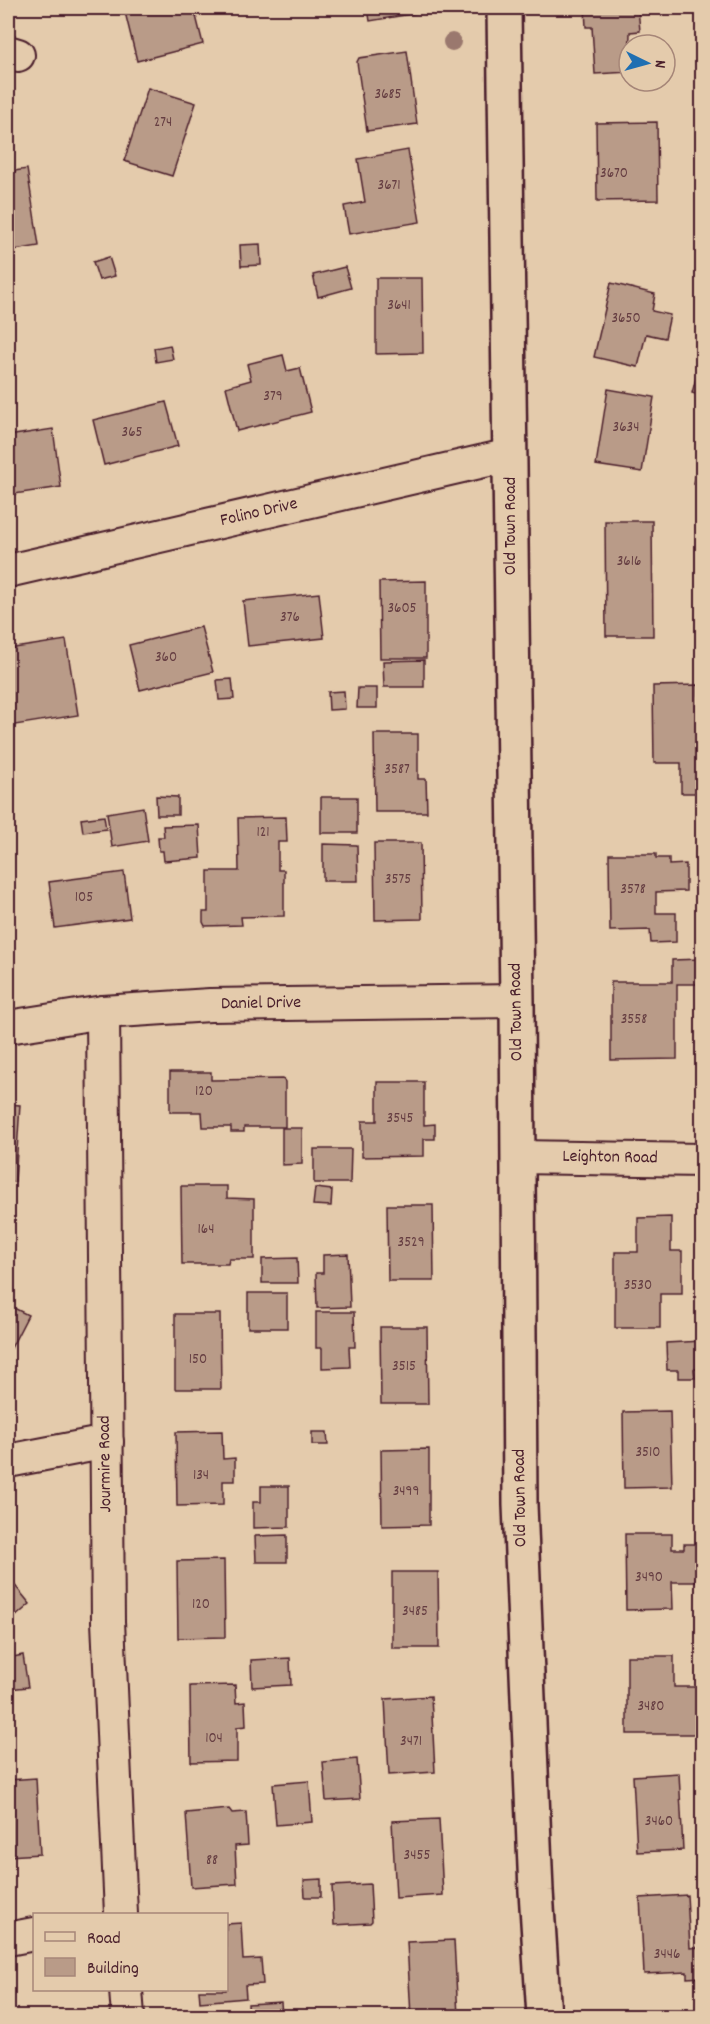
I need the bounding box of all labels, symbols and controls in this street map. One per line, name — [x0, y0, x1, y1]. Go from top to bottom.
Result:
north arrow — [617, 33, 677, 93]
text: N — [648, 59, 671, 69]
house number: 3685 — [375, 84, 402, 106]
house number: 274 — [154, 112, 172, 134]
house number: 3670 — [600, 163, 628, 185]
house number: 3671 — [377, 175, 401, 197]
house number: 3641 — [387, 295, 411, 317]
house number: 3650 — [611, 308, 641, 330]
house number: 379 — [263, 386, 283, 408]
house number: 3634 — [613, 417, 639, 439]
house number: 365 — [122, 422, 143, 444]
street label: Old Town Road — [499, 477, 524, 575]
street label: Folino Drive — [218, 492, 300, 534]
house number: 3616 — [617, 551, 641, 573]
house number: 3605 — [387, 598, 417, 620]
house number: 376 — [280, 607, 300, 629]
house number: 360 — [155, 647, 177, 669]
house number: 3587 — [384, 759, 410, 781]
house number: 121 — [256, 822, 270, 844]
house number: 3575 — [385, 869, 411, 891]
house number: 3578 — [620, 879, 646, 901]
house number: 105 — [75, 887, 93, 909]
street label: Old Town Road — [504, 963, 530, 1061]
street label: Daniel Drive — [221, 991, 301, 1017]
house number: 3558 — [621, 1009, 647, 1031]
house number: 120 — [195, 1081, 213, 1103]
house number: 3545 — [387, 1108, 413, 1130]
street label: Leighton Road — [562, 1145, 658, 1171]
house number: 164 — [198, 1219, 214, 1241]
house number: 3529 — [397, 1232, 425, 1254]
house number: 3530 — [624, 1275, 652, 1297]
house number: 150 — [189, 1349, 207, 1371]
house number: 3515 — [392, 1356, 416, 1378]
street label: Jourmire Road — [93, 1415, 119, 1513]
house number: 3510 — [635, 1442, 661, 1464]
street label: Old Town Road — [508, 1449, 534, 1547]
house number: 134 — [193, 1465, 209, 1487]
house number: 3499 — [393, 1481, 419, 1503]
house number: 3490 — [635, 1567, 663, 1589]
house number: 120 — [192, 1594, 210, 1616]
house number: 3485 — [402, 1601, 428, 1623]
house number: 3480 — [637, 1696, 665, 1718]
house number: 104 — [205, 1728, 223, 1750]
house number: 3471 — [400, 1731, 422, 1753]
house number: 3460 — [645, 1811, 673, 1833]
house number: 3455 — [404, 1845, 430, 1867]
house number: 88 — [206, 1850, 218, 1872]
legend — [33, 1913, 228, 1991]
text: Road — [87, 1927, 121, 1952]
house number: 3446 — [654, 1944, 680, 1966]
text: Building — [87, 1957, 139, 1982]

